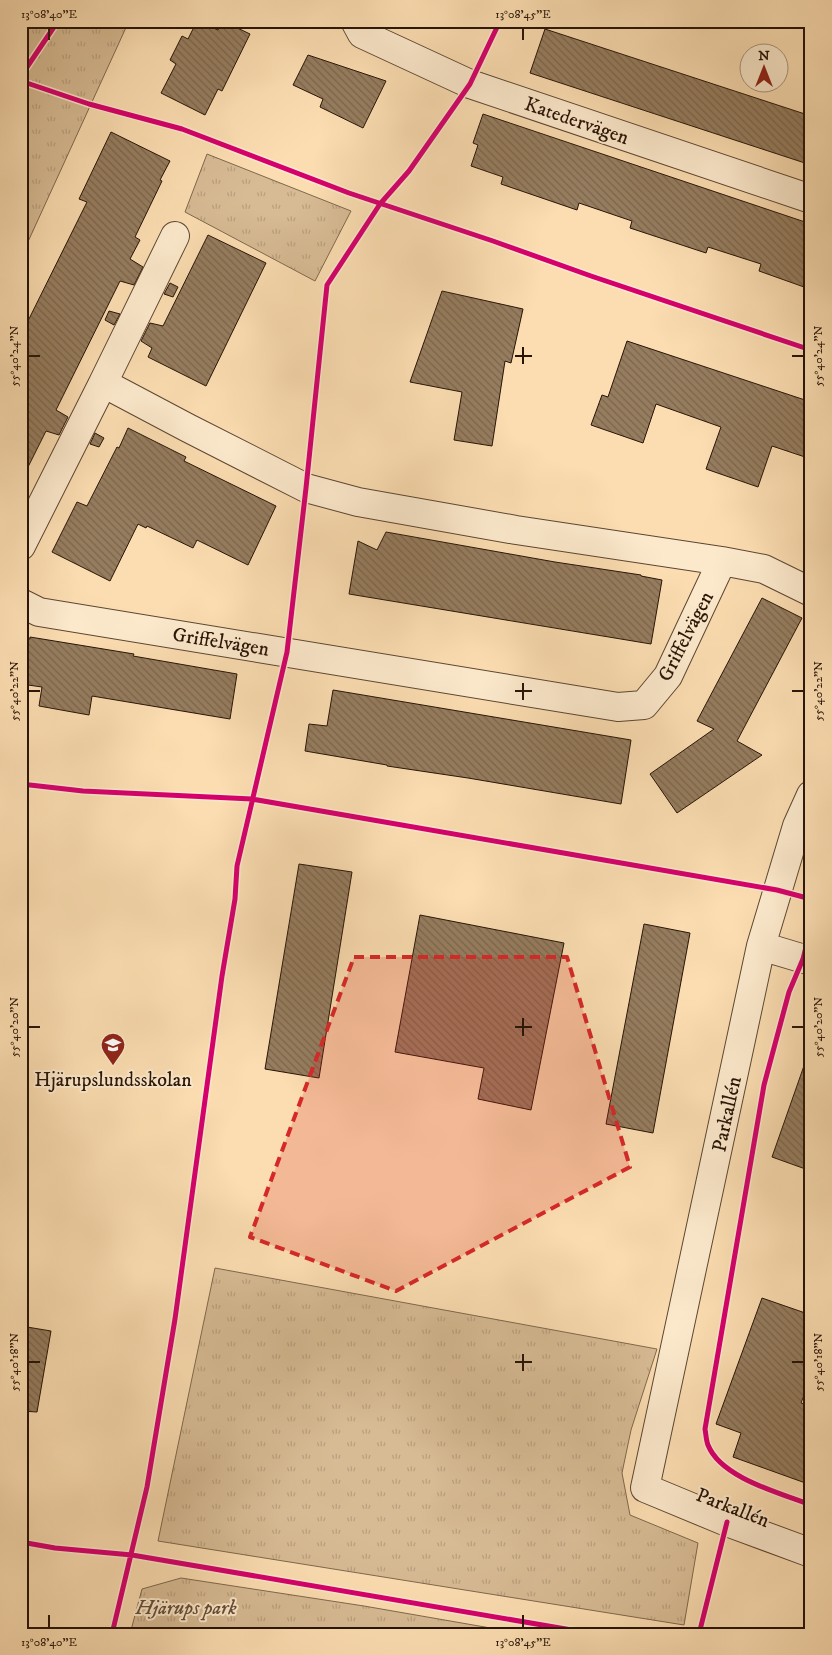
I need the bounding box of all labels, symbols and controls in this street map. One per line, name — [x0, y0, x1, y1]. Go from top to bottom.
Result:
text: 13°08'40"E — [21, 7, 78, 22]
text: 13°08'45"E — [495, 7, 551, 22]
north arrow — [740, 42, 790, 92]
text: N — [758, 47, 770, 65]
street label: Katedervägen — [521, 92, 633, 151]
text: 55°40'24"N — [7, 325, 22, 386]
text: 55°40'24"N — [811, 325, 826, 386]
street label: Griffelvägen — [653, 587, 720, 686]
street label: Griffelvägen — [171, 622, 271, 663]
text: 55°40'22"N — [7, 661, 22, 721]
text: 55°40'22"N — [811, 661, 826, 721]
text: 55°40'20"N — [7, 997, 22, 1057]
text: 55°40'20"N — [811, 997, 826, 1057]
school or university icon: Hjärupslundsskolan — [100, 1032, 126, 1066]
place label: Hjärupslundsskolan — [34, 1068, 192, 1093]
street label: Parkallén — [707, 1074, 748, 1154]
text: 55°40'18"N — [7, 1333, 22, 1391]
text: 55°40'18"N — [811, 1333, 826, 1391]
street label: Parkallén — [692, 1483, 773, 1534]
park label: Hjärups park — [134, 1596, 237, 1621]
text: 13°08'40"E — [21, 1635, 78, 1650]
text: 13°08'45"E — [495, 1635, 551, 1650]

